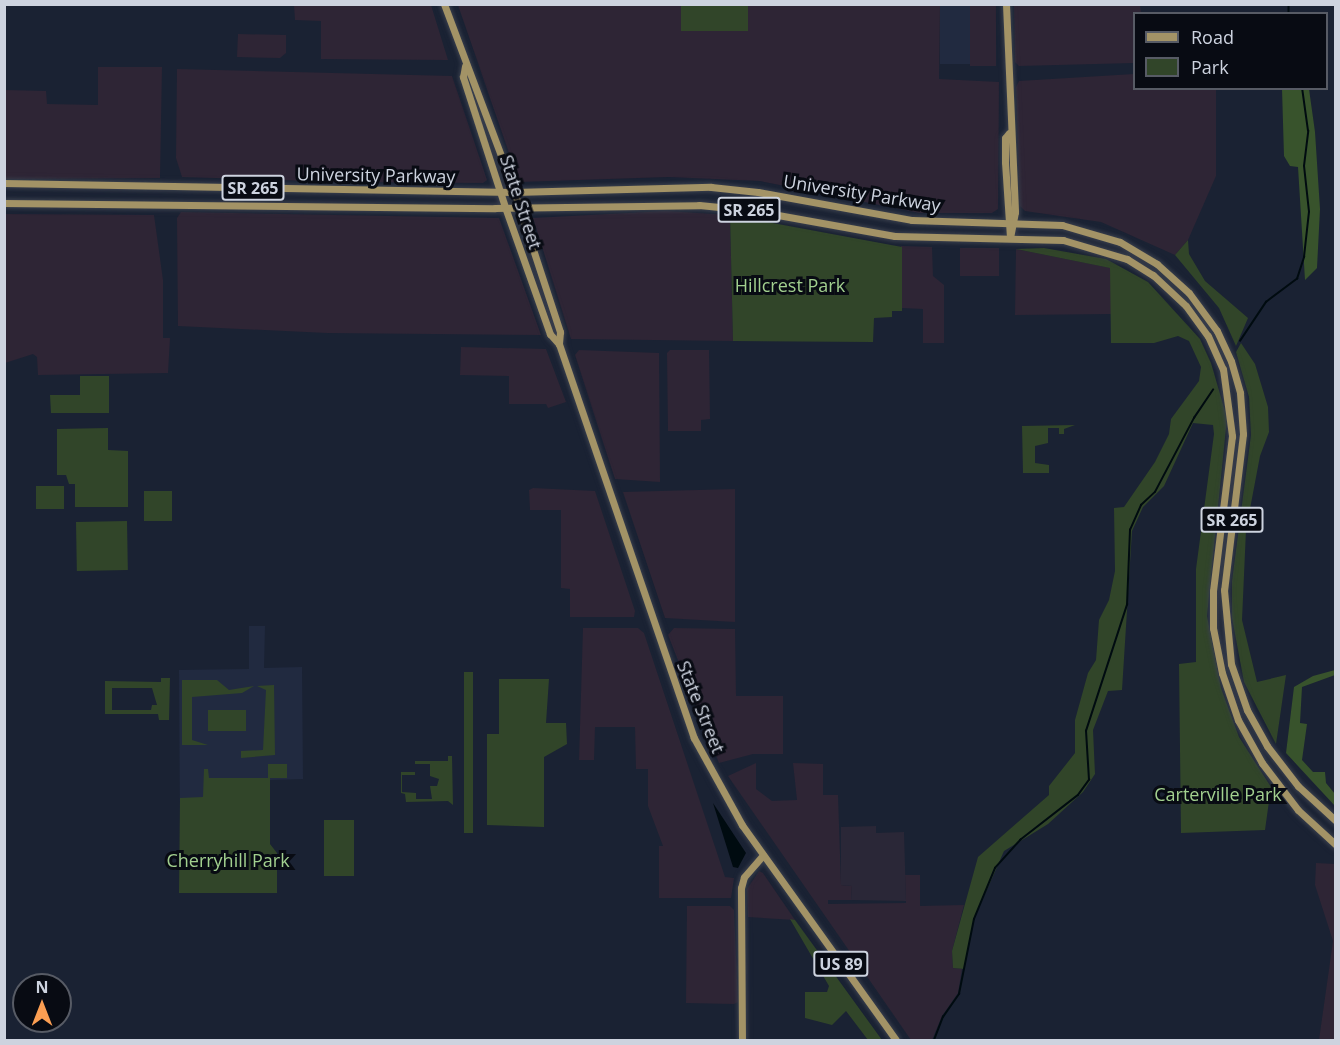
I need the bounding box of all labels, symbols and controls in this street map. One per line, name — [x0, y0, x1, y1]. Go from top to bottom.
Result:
legend — [1133, 12, 1328, 90]
text: Road — [1191, 25, 1234, 49]
text: Park — [1191, 55, 1229, 79]
street label: State Street — [496, 152, 546, 252]
street label: University Parkway — [296, 163, 456, 187]
street label: University Parkway — [782, 170, 942, 216]
road number: SR 265 — [222, 175, 284, 201]
road number: SR 265 — [718, 197, 780, 223]
park label: Hillcrest Park — [735, 274, 845, 296]
road number: SR 265 — [1200, 507, 1264, 533]
street label: State Street — [673, 658, 729, 756]
park label: Carterville Park — [1154, 783, 1282, 805]
park label: Cherryhill Park — [166, 849, 290, 871]
road number: US 89 — [812, 951, 870, 977]
north arrow — [12, 973, 72, 1033]
text: N — [35, 976, 49, 998]

